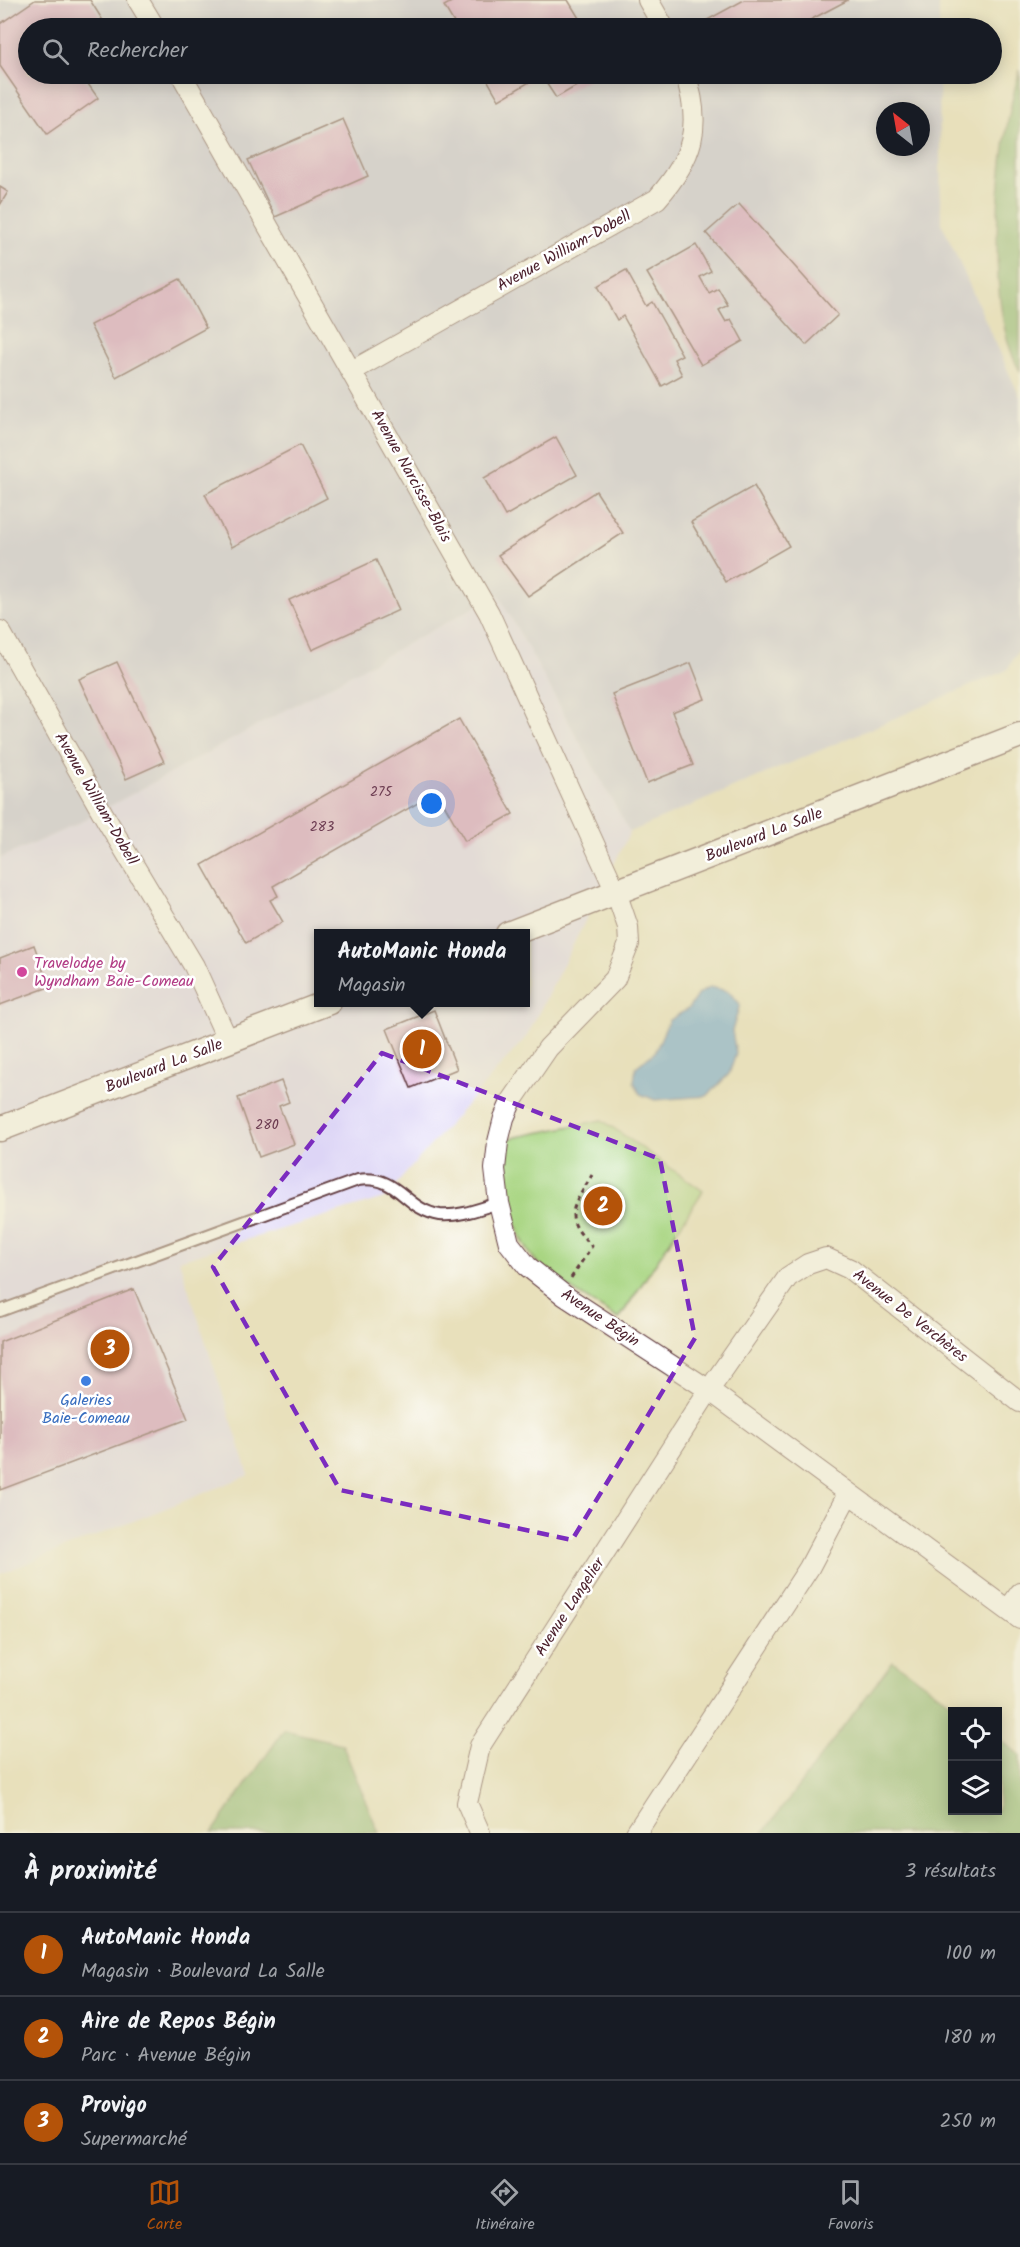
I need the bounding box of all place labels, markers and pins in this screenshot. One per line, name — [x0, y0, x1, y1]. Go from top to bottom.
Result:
place label: Travelodge by Wyndham Baie-Comeau — [34, 951, 194, 994]
marker: Travelodge by Wyndham Baie-Comeau — [15, 965, 29, 979]
pin: 1 — [402, 1026, 442, 1072]
pin: 2 — [584, 1184, 622, 1228]
pin: 3 — [90, 1326, 130, 1372]
marker: Galeries Baie-Comeau — [79, 1374, 93, 1388]
place label: Galeries Baie-Comeau — [42, 1388, 130, 1431]

